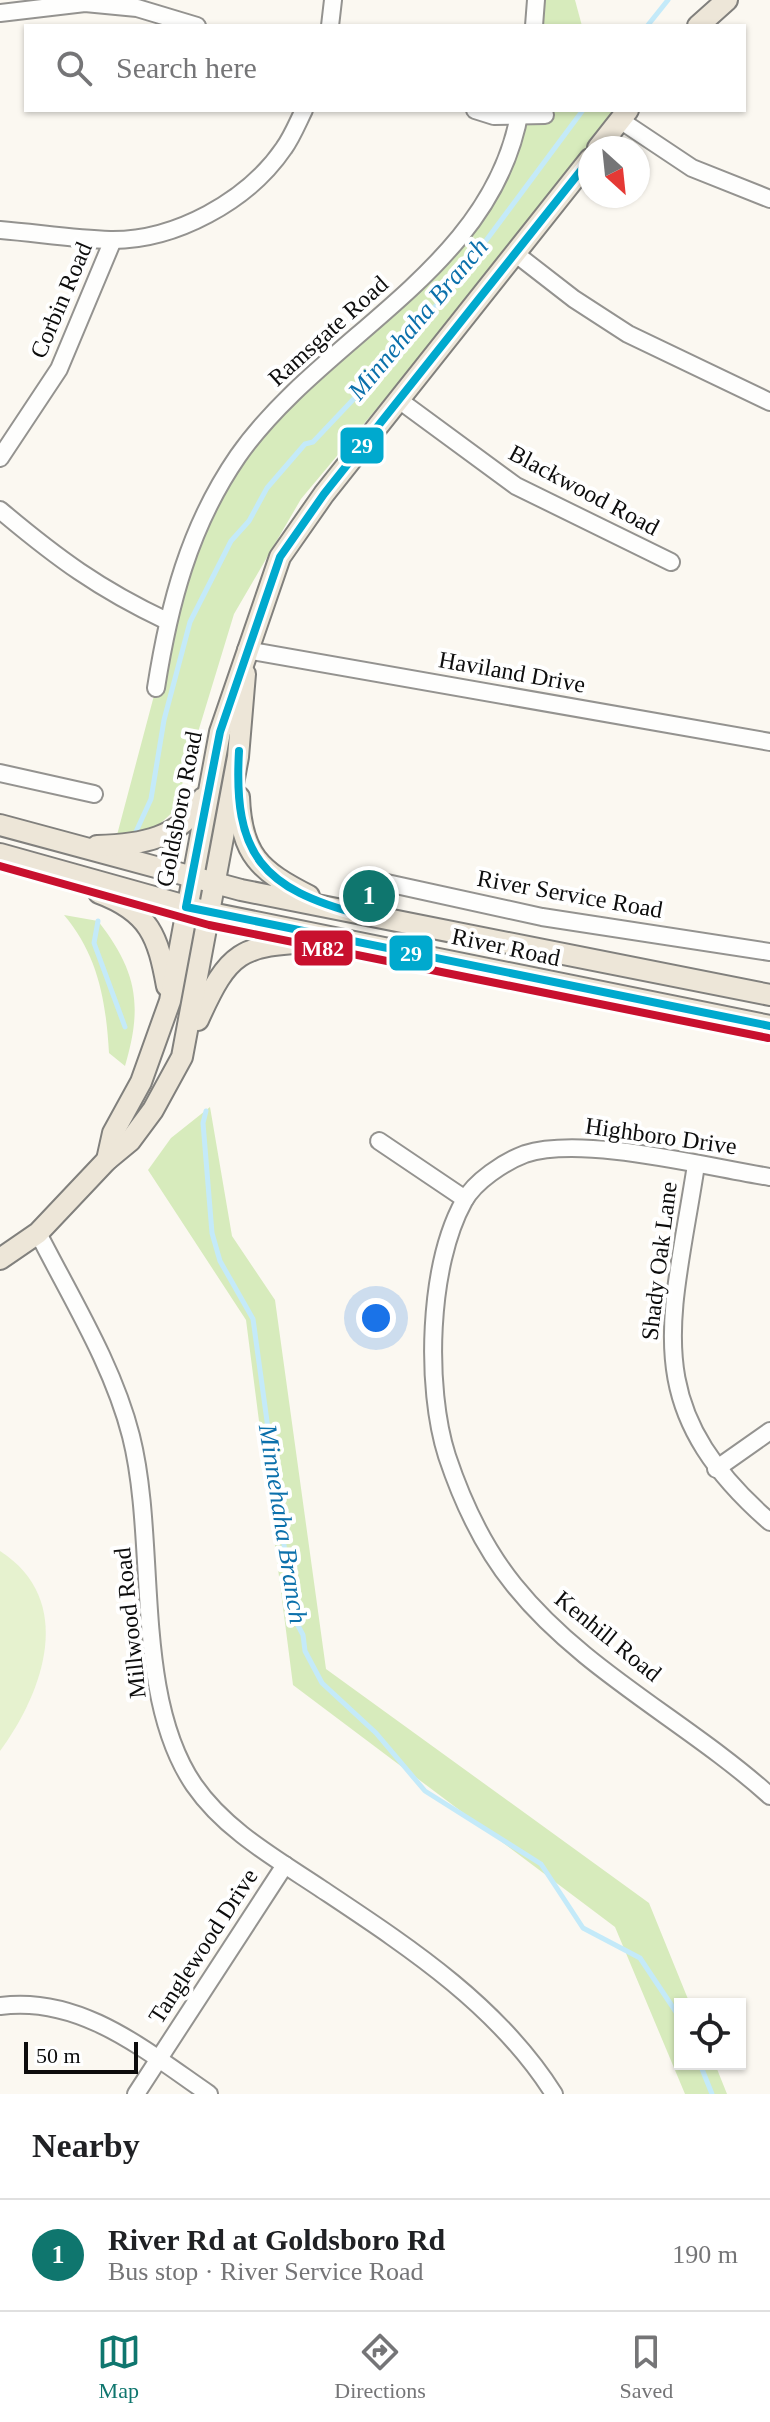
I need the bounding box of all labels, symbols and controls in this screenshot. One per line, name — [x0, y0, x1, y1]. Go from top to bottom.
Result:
search box — [24, 24, 746, 112]
icon: search — [52, 46, 96, 90]
text: Search here — [116, 51, 257, 84]
north arrow — [578, 136, 650, 208]
water label: Minnehaha Branch — [341, 233, 494, 406]
street label: Corbin Road — [25, 238, 97, 362]
street label: Ramsgate Road — [263, 271, 393, 391]
line badge: 29 — [339, 426, 385, 465]
text: 29 — [351, 433, 373, 458]
street label: Blackwood Road — [505, 440, 663, 540]
street label: Haviland Drive — [437, 646, 587, 698]
street label: Goldsboro Road — [151, 729, 207, 889]
street label: River Service Road — [475, 865, 665, 923]
pin: 1 — [343, 866, 395, 926]
street label: River Road — [450, 923, 562, 971]
line badge: M82 — [293, 929, 354, 967]
line badge: 29 — [388, 934, 434, 972]
text: M82 — [302, 936, 344, 961]
text: 29 — [400, 941, 422, 966]
street label: Highboro Drive — [584, 1113, 738, 1159]
street label: Shady Oak Lane — [636, 1180, 682, 1342]
your location — [356, 1298, 396, 1338]
water label: Minnehaha Branch — [253, 1421, 313, 1626]
street label: Millwood Road — [109, 1546, 151, 1700]
street label: Kenhill Road — [550, 1585, 666, 1687]
street label: Tanglewood Drive — [143, 1864, 263, 2028]
map controls — [674, 1998, 746, 2070]
button: locate — [674, 1998, 746, 2070]
scale bar — [24, 2038, 138, 2074]
text: 50 m — [36, 2043, 81, 2068]
text: Nearby — [32, 2127, 140, 2164]
text: River Rd at Goldsboro Rd — [108, 2223, 445, 2256]
text: 1 — [52, 2240, 65, 2269]
text: 190 m — [672, 2240, 738, 2269]
text: Bus stop · River Service Road — [108, 2257, 424, 2286]
tab: Map — [97, 2330, 141, 2404]
tab: Directions — [334, 2330, 426, 2404]
tab: Saved — [619, 2330, 673, 2404]

